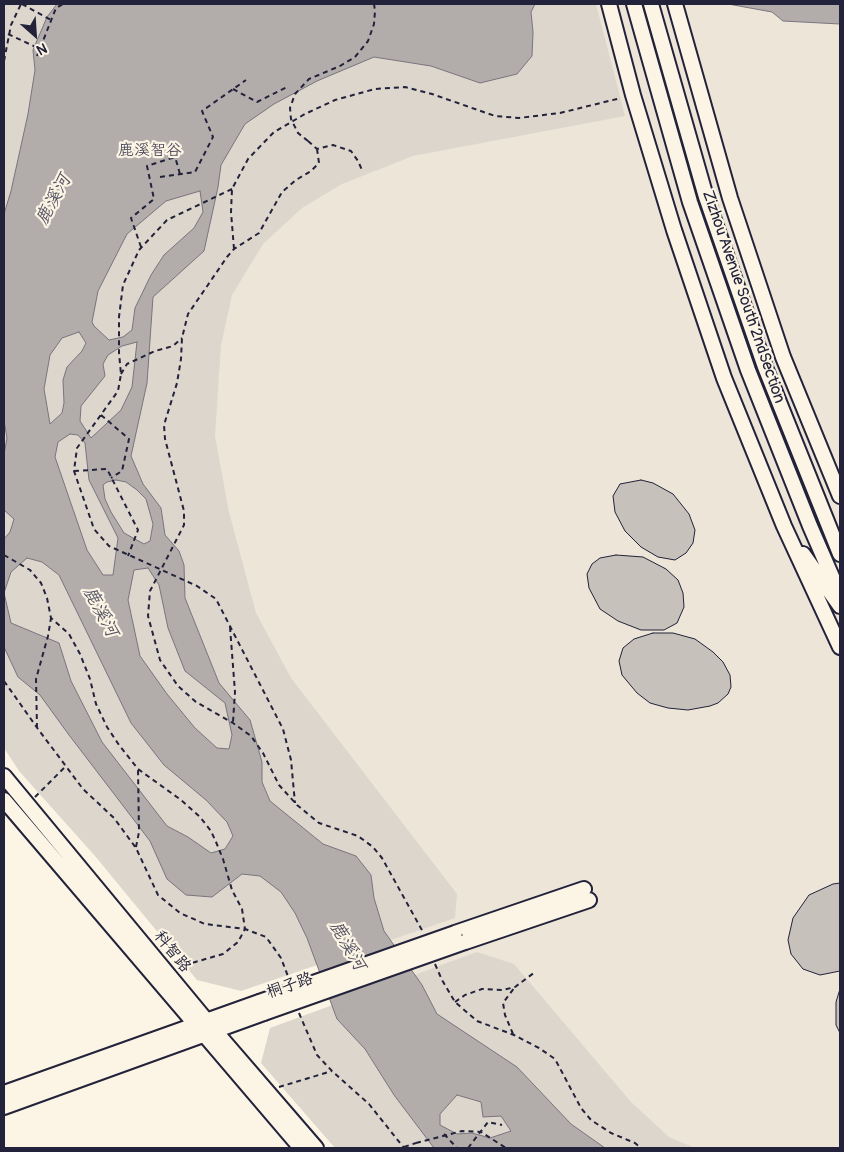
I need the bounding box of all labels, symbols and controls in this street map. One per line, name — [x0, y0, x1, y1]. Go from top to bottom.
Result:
north arrow — [10, 10, 60, 60]
text: N — [34, 39, 50, 59]
park label: 鹿溪智谷 — [118, 141, 182, 161]
water label: 鹿溪河 — [32, 171, 76, 229]
street label: Zizhou Avenue South 2ndSection — [698, 188, 788, 406]
water label: 鹿溪河 — [78, 583, 122, 641]
water label: 鹿溪河 — [324, 917, 370, 975]
street label: 科智路 — [149, 927, 195, 977]
street label: 桐子路 — [264, 969, 316, 1003]

